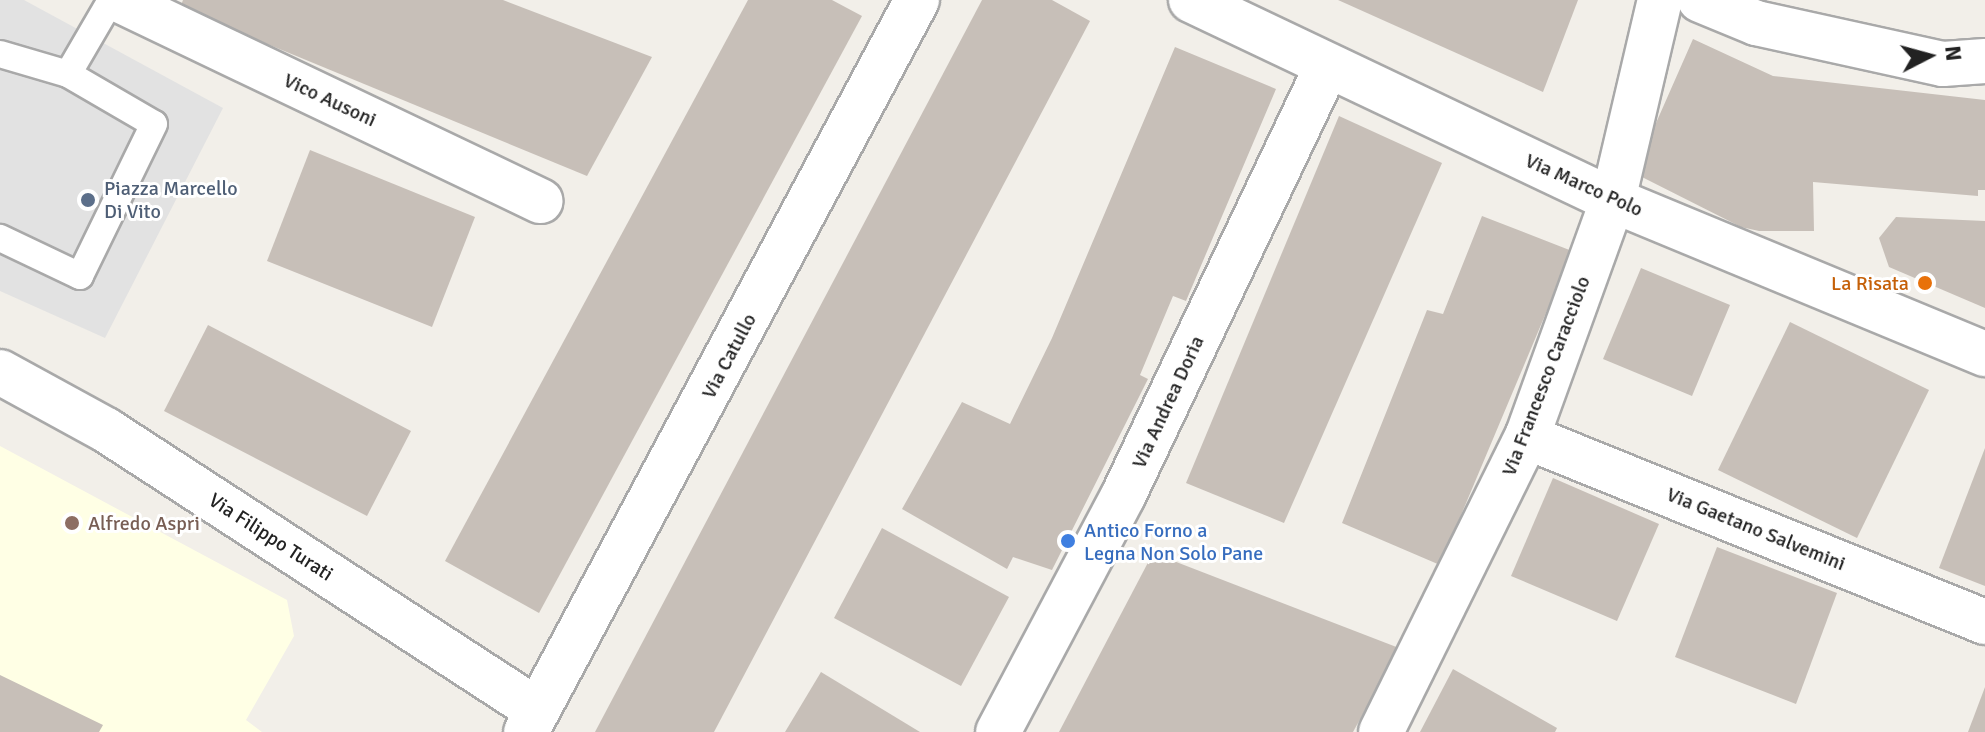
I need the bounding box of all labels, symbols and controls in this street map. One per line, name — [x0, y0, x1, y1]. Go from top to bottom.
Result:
north arrow — [1889, 16, 1969, 96]
text: N — [1939, 44, 1968, 62]
street label: Vico Ausoni — [280, 68, 380, 132]
street label: Via Marco Polo — [1522, 148, 1646, 222]
place label: Piazza Marcello Di Vito — [104, 176, 238, 223]
marker: Piazza Marcello Di Vito — [79, 191, 97, 209]
place label: La Risata — [1831, 271, 1909, 295]
street label: Via Francesco Caracciolo — [1497, 273, 1595, 479]
marker: La Risata — [1916, 274, 1934, 292]
street label: Via Catullo — [697, 309, 761, 403]
street label: Via Andrea Doria — [1127, 332, 1209, 472]
street label: Via Gaetano Salvemini — [1663, 482, 1849, 576]
street label: Via Filippo Turati — [204, 488, 338, 586]
place label: Alfredo Aspri — [88, 511, 200, 535]
marker: Alfredo Aspri — [63, 514, 81, 532]
place label: Antico Forno a Legna Non Solo Pane — [1084, 518, 1263, 565]
marker: Antico Forno a Legna Non Solo Pane — [1059, 532, 1077, 550]

